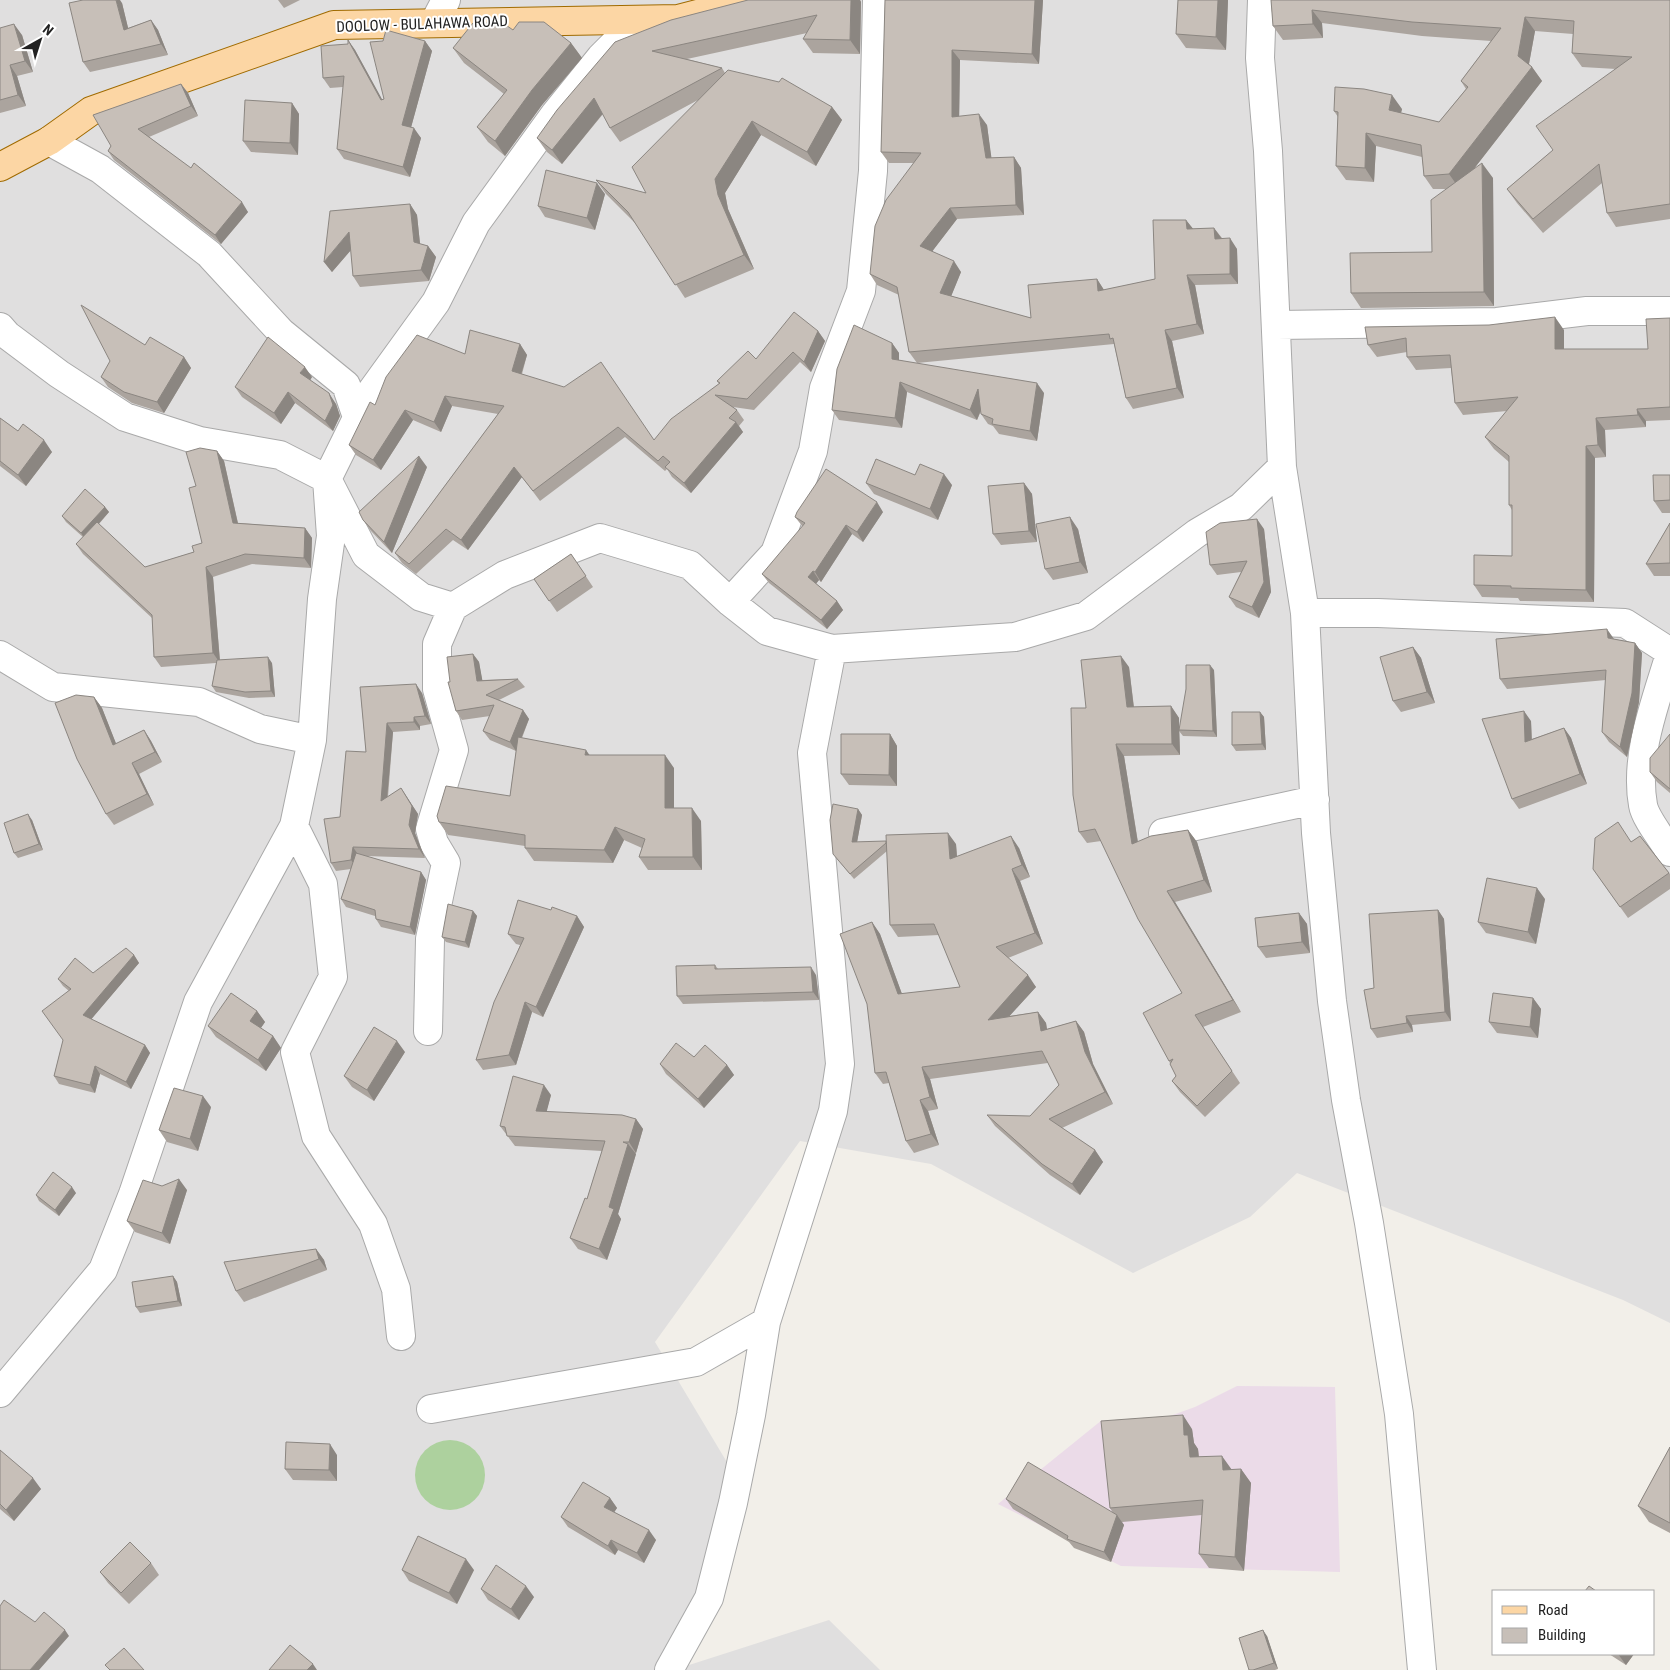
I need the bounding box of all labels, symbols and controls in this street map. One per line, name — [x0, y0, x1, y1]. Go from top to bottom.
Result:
street label: DOOLOW - BULAHAWA ROAD — [336, 12, 508, 36]
north arrow — [15, 15, 65, 65]
text: N — [40, 21, 57, 39]
legend — [1492, 1590, 1655, 1655]
text: Road — [1538, 1601, 1568, 1619]
text: Building — [1538, 1626, 1586, 1644]

